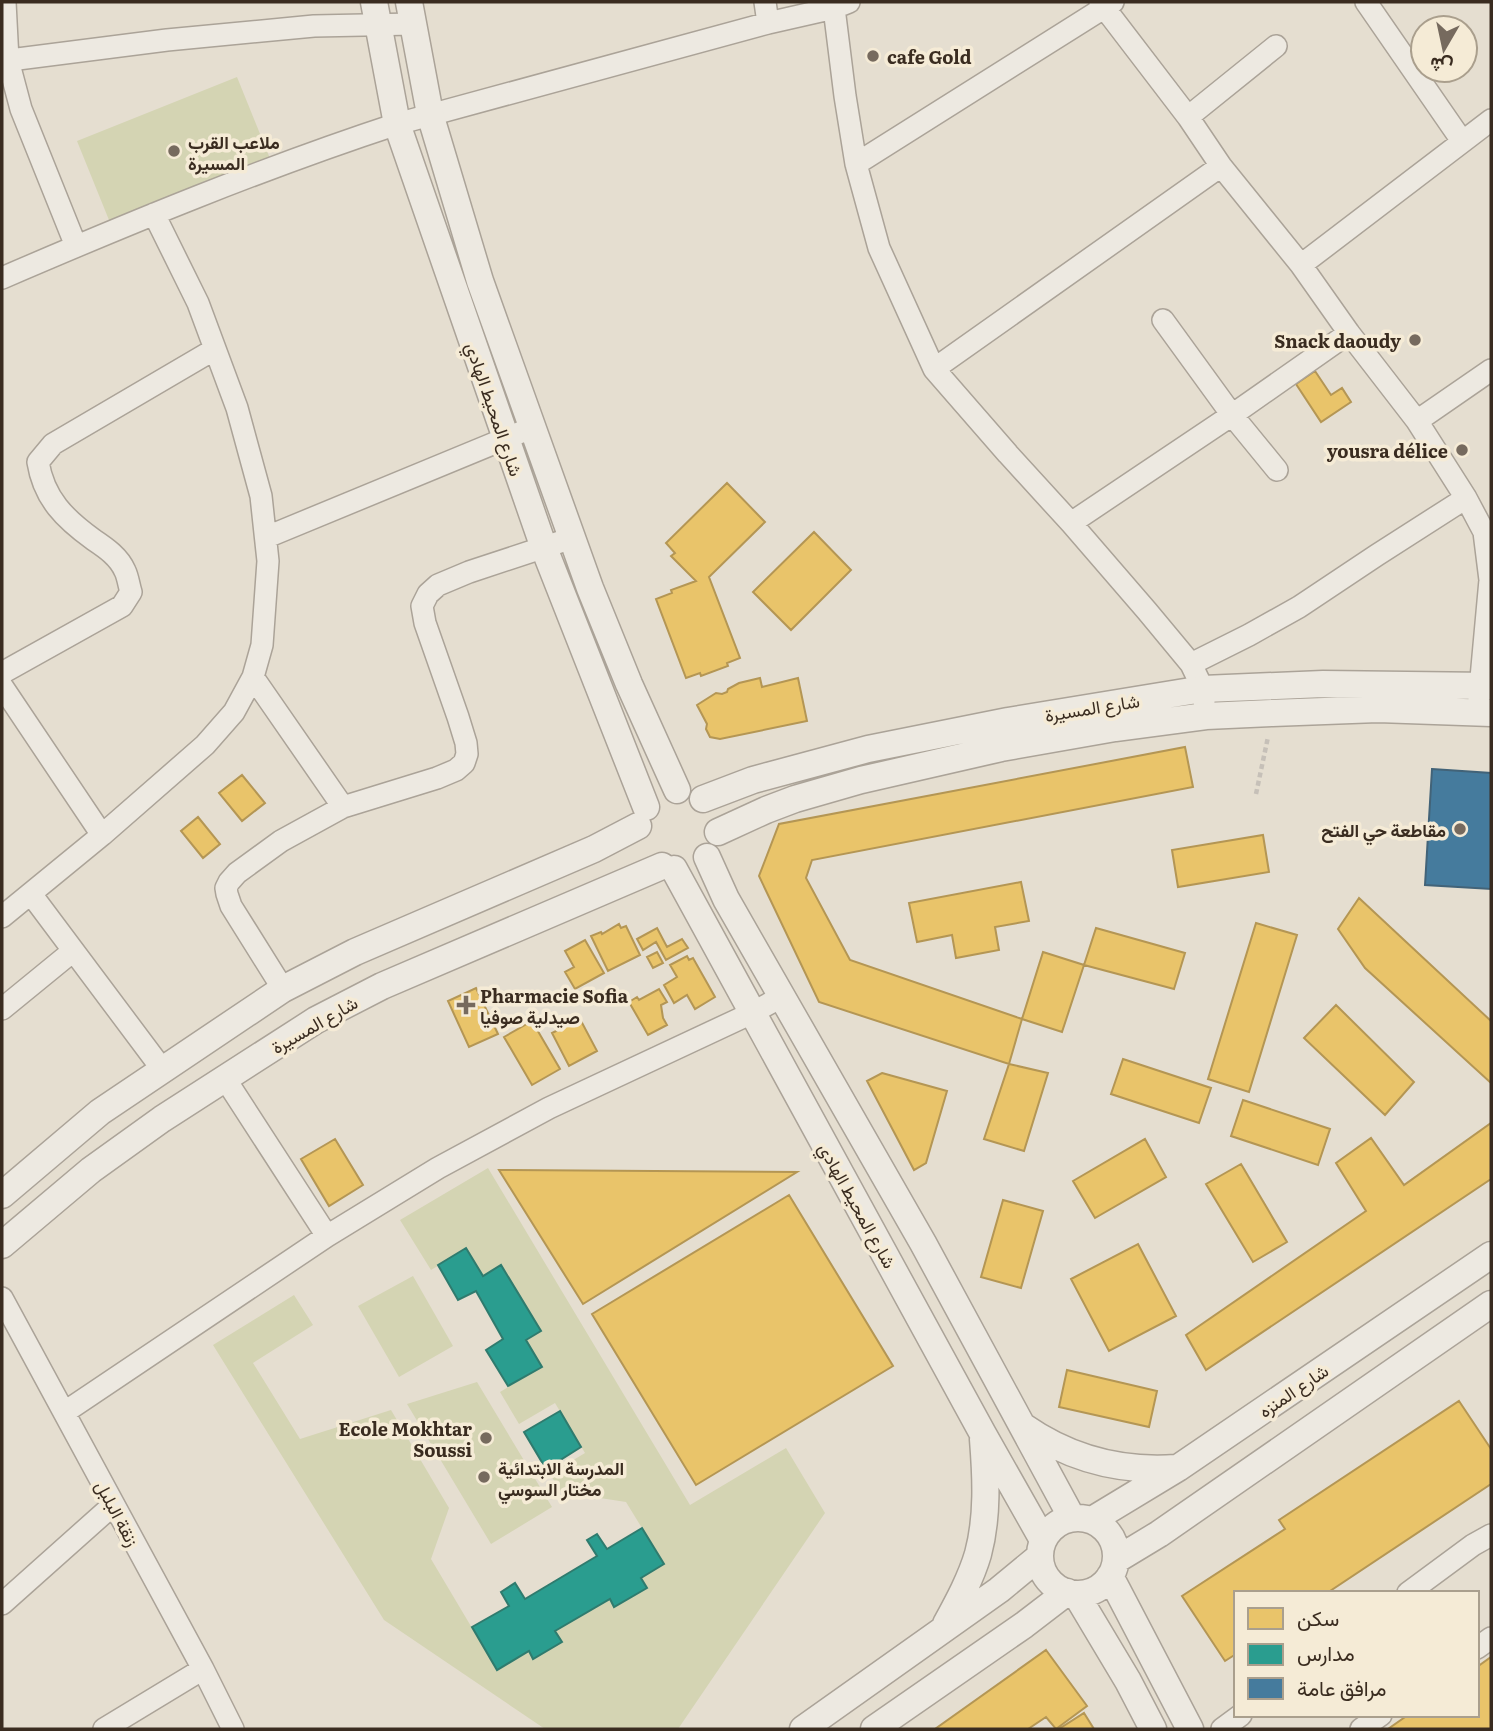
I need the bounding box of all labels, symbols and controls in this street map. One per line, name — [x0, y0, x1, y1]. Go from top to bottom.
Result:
north arrow — [1409, 14, 1479, 84]
place label: cafe Gold — [887, 43, 972, 70]
marker: cafe Gold — [865, 48, 881, 64]
text: ش — [1428, 51, 1455, 82]
place label: ملاعب القرب المسيرة — [188, 128, 280, 176]
marker: ملاعب القرب المسيرة — [166, 143, 182, 159]
place label: Snack daoudy — [1274, 327, 1401, 354]
marker: Snack daoudy — [1407, 332, 1423, 348]
street label: شارع المحيط الهادي — [457, 338, 531, 481]
place label: yousra délice — [1327, 437, 1448, 464]
marker: yousra délice — [1454, 442, 1470, 458]
street label: شارع المسيرة — [1043, 686, 1141, 728]
place label: مقاطعة حي الفتح — [1321, 816, 1446, 846]
marker: مقاطعة حي الفتح — [1452, 821, 1468, 837]
place label: Pharmacie Sofia صيدلية صوفيا — [480, 982, 629, 1030]
street label: شارع المسيرة — [266, 988, 362, 1060]
marker: Pharmacie Sofia صيدلية صوفيا — [458, 997, 474, 1013]
street label: شارع المحيط الهادي — [810, 1137, 904, 1274]
street label: شارع المنزه — [1253, 1357, 1333, 1423]
place label: Ecole Mokhtar Soussi — [339, 1415, 472, 1463]
marker: Ecole Mokhtar Soussi — [478, 1430, 494, 1446]
place label: المدرسة الابتدائية مختار السوسي — [498, 1454, 624, 1505]
marker: المدرسة الابتدائية مختار السوسي — [476, 1469, 492, 1485]
street label: زنقة البلبل — [89, 1475, 147, 1551]
legend — [1234, 1591, 1479, 1717]
text: سكن — [1297, 1601, 1339, 1632]
text: مدارس — [1297, 1636, 1355, 1667]
text: مرافق عامة — [1297, 1671, 1387, 1702]

